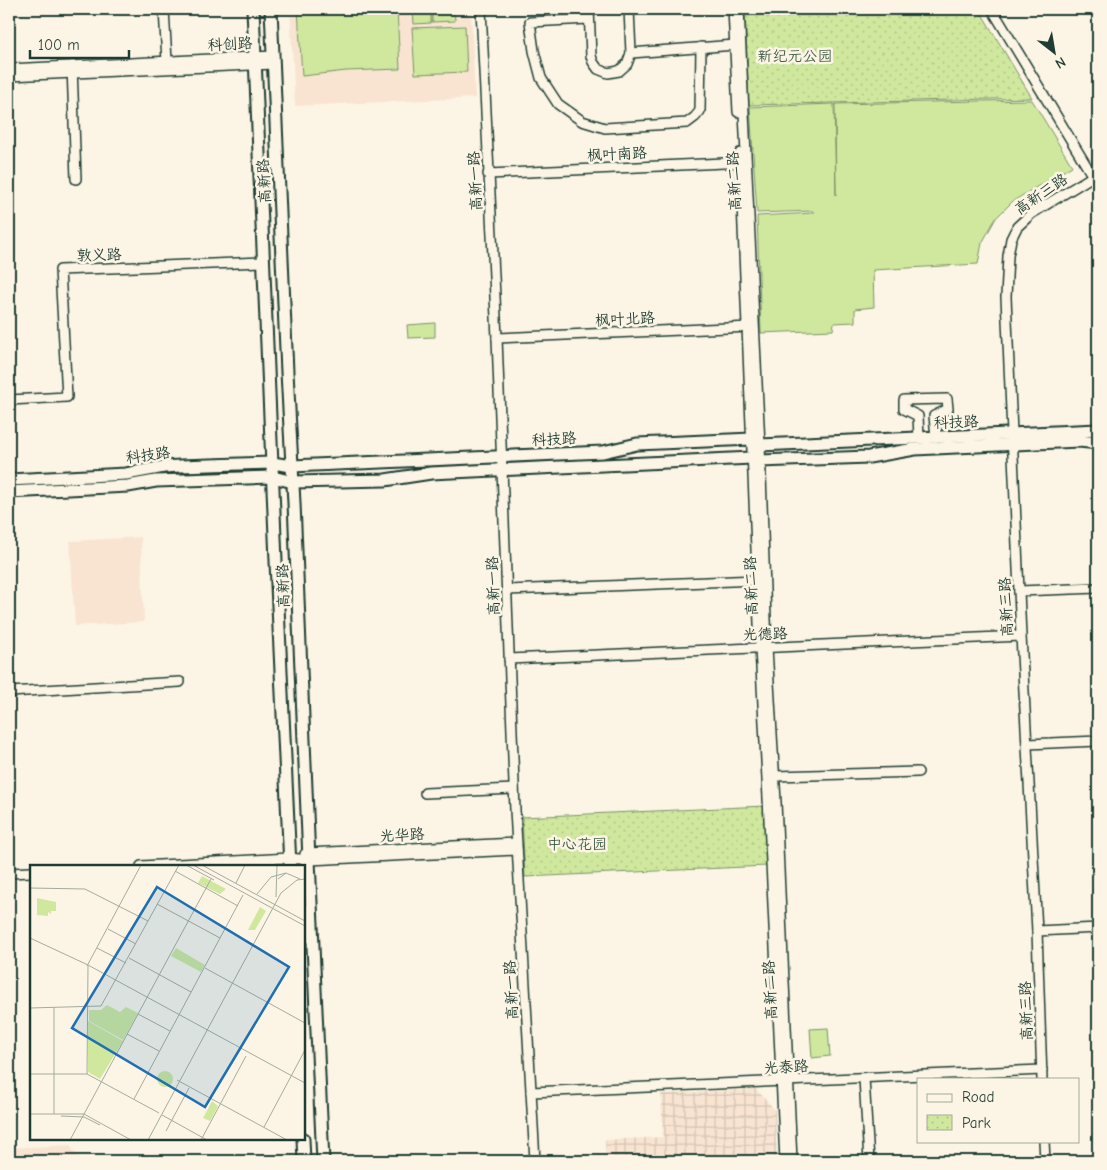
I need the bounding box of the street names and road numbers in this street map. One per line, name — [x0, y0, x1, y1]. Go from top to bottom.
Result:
street label: 科创路 — [207, 34, 253, 54]
street label: 枫叶南路 — [587, 143, 647, 165]
street label: 高新一路 — [464, 151, 486, 211]
street label: 高新二路 — [723, 151, 745, 211]
street label: 高新路 — [254, 158, 274, 204]
street label: 高新三路 — [1011, 170, 1071, 218]
street label: 敦义路 — [76, 245, 122, 265]
street label: 枫叶北路 — [595, 308, 655, 330]
street label: 科技路 — [933, 412, 979, 432]
street label: 科技路 — [531, 429, 577, 449]
street label: 科技路 — [124, 443, 172, 467]
street label: 高新一路 — [483, 556, 503, 616]
street label: 高新二路 — [741, 556, 761, 616]
street label: 高新路 — [273, 563, 293, 609]
street label: 高新三路 — [995, 577, 1017, 637]
street label: 光德路 — [742, 624, 788, 644]
street label: 光华路 — [379, 825, 425, 845]
street label: 高新一路 — [500, 960, 522, 1020]
street label: 高新二路 — [759, 960, 781, 1020]
street label: 高新三路 — [1016, 981, 1036, 1041]
street label: 光泰路 — [763, 1057, 809, 1077]

